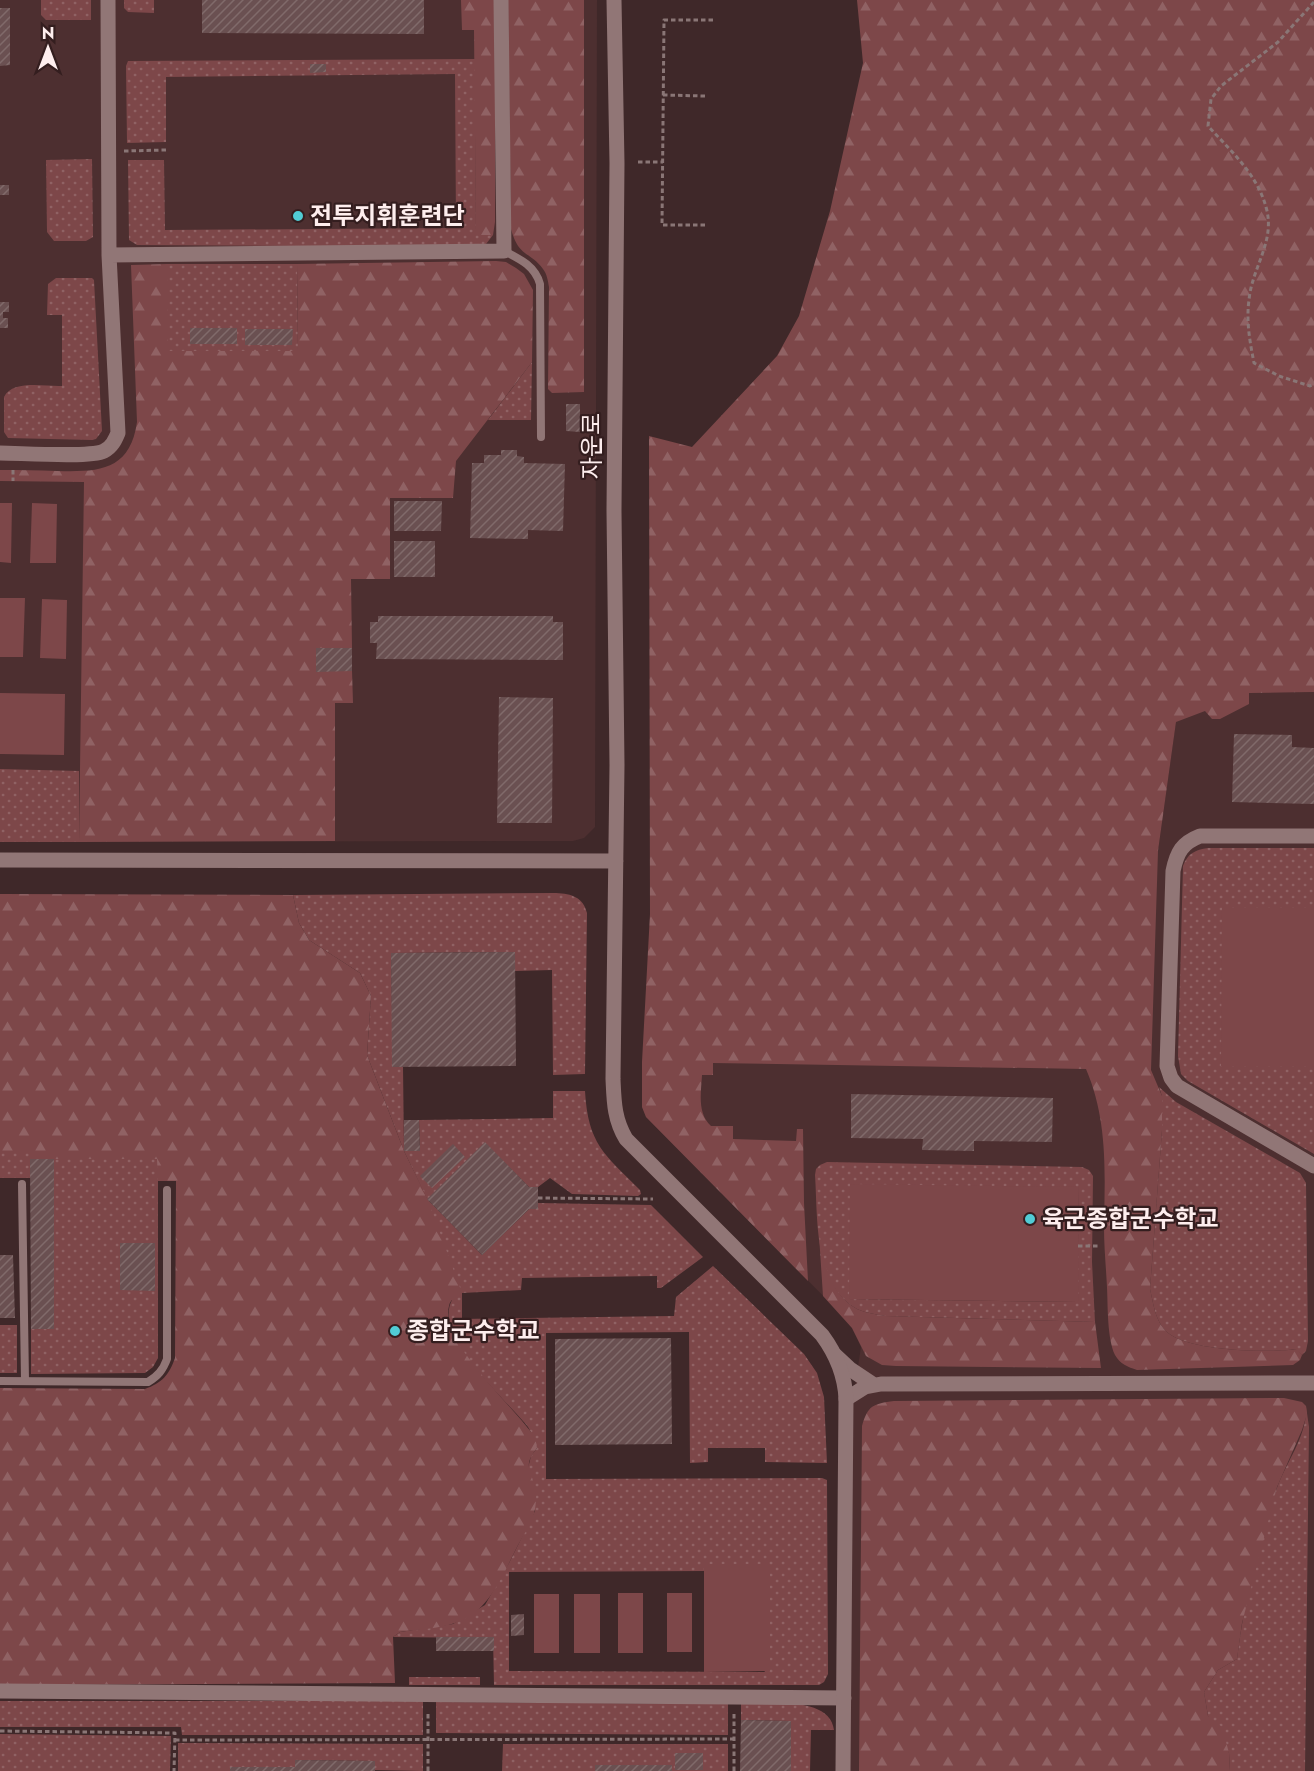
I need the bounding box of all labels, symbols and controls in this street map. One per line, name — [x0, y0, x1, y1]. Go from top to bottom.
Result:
north arrow — [18, 18, 78, 78]
text: N — [42, 22, 54, 45]
place label: 전투지휘훈련단 — [310, 198, 465, 233]
marker: 전투지휘훈련단 — [291, 209, 305, 223]
street label: 자운로 — [574, 413, 609, 479]
place label: 육군종합군수학교 — [1042, 1201, 1219, 1236]
marker: 육군종합군수학교 — [1023, 1212, 1037, 1226]
place label: 종합군수학교 — [407, 1313, 539, 1348]
marker: 종합군수학교 — [388, 1324, 402, 1338]

